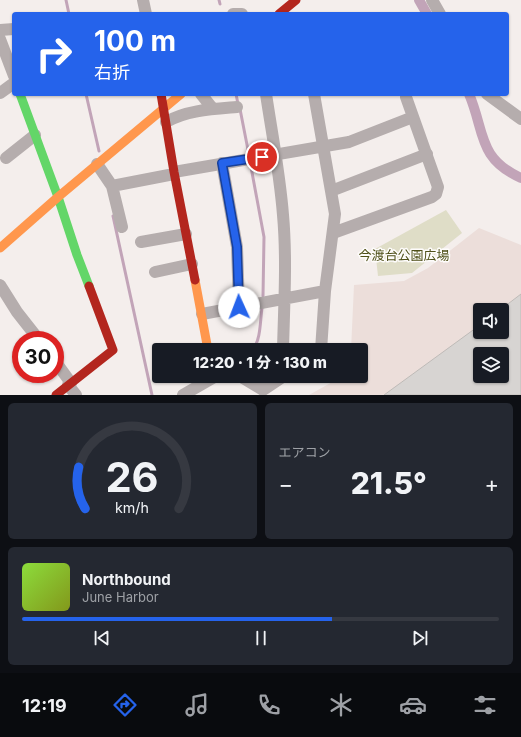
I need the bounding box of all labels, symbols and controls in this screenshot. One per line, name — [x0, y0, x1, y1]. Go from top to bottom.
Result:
text: 100 m — [94, 24, 176, 58]
icon: right — [28, 28, 80, 80]
text: 右折 — [94, 62, 130, 83]
pin — [245, 140, 279, 174]
icon: arrive — [251, 146, 273, 168]
park label: 今渡台公園広場 — [358, 247, 450, 263]
position arrow — [218, 286, 260, 328]
map controls — [473, 303, 509, 383]
button: sound — [473, 303, 509, 339]
speed limit sign: 30 — [12, 331, 64, 383]
button: layers — [473, 347, 509, 383]
text: 12:20 · 1 分 · 130 m — [193, 353, 327, 372]
text: エアコン — [279, 444, 331, 460]
text: 26 — [106, 452, 159, 502]
text: 21.5° — [351, 465, 427, 501]
text: − — [279, 471, 293, 497]
text: + — [484, 471, 499, 497]
text: km/h — [115, 499, 149, 516]
text: Northbound — [82, 570, 171, 589]
text: June Harbor — [82, 589, 159, 605]
icon: previous — [91, 627, 113, 649]
icon: pause — [250, 627, 272, 649]
icon: next — [409, 627, 431, 649]
icon: directions — [111, 691, 139, 719]
icon: music — [183, 691, 211, 719]
icon: phone — [255, 691, 283, 719]
icon: climate — [327, 691, 355, 719]
icon: car — [399, 691, 427, 719]
icon: filters — [471, 691, 499, 719]
text: 12:19 — [22, 695, 67, 716]

